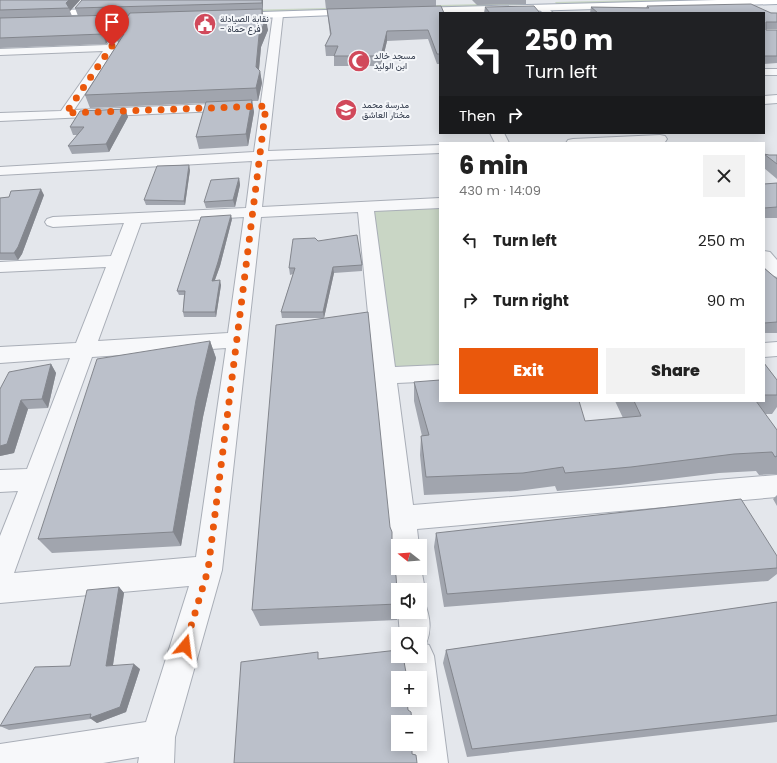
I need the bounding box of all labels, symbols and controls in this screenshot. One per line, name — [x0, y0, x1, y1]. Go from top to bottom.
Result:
pin — [95, 5, 129, 46]
icon: arrive — [101, 11, 123, 33]
public building icon: نقابة الصيادلة - فرع حماة — [192, 11, 218, 37]
place label: نقابة الصيادلة - فرع حماة — [220, 13, 269, 35]
text: 250 m — [525, 21, 613, 60]
icon: left — [459, 28, 511, 80]
mosque icon: مسجد خالد ابن الوليد — [346, 48, 372, 74]
place label: مسجد خالد ابن الوليد — [374, 50, 416, 72]
text: Turn left — [525, 59, 597, 84]
school or university icon: مدرسة محمد مختار العاشق — [333, 97, 359, 123]
place label: مدرسة محمد مختار العاشق — [362, 99, 410, 121]
icon: right — [504, 104, 526, 126]
text: Then — [459, 105, 496, 126]
text: 6 min — [459, 149, 528, 182]
button: close — [703, 155, 745, 197]
text: 430 m · 14:09 — [459, 181, 541, 200]
icon: left — [459, 229, 481, 251]
text: Turn left — [493, 230, 557, 251]
text: 250 m — [698, 230, 745, 251]
icon: right — [459, 289, 481, 311]
text: Turn right — [493, 290, 569, 311]
text: 90 m — [707, 290, 745, 311]
button: Exit — [459, 348, 598, 394]
button: Share — [606, 348, 745, 394]
north arrow — [391, 539, 427, 575]
map controls — [391, 539, 427, 751]
button: sound — [391, 583, 427, 619]
position arrow — [164, 625, 206, 667]
button: search — [391, 627, 427, 663]
button: + — [391, 671, 427, 707]
button: − — [391, 715, 427, 751]

